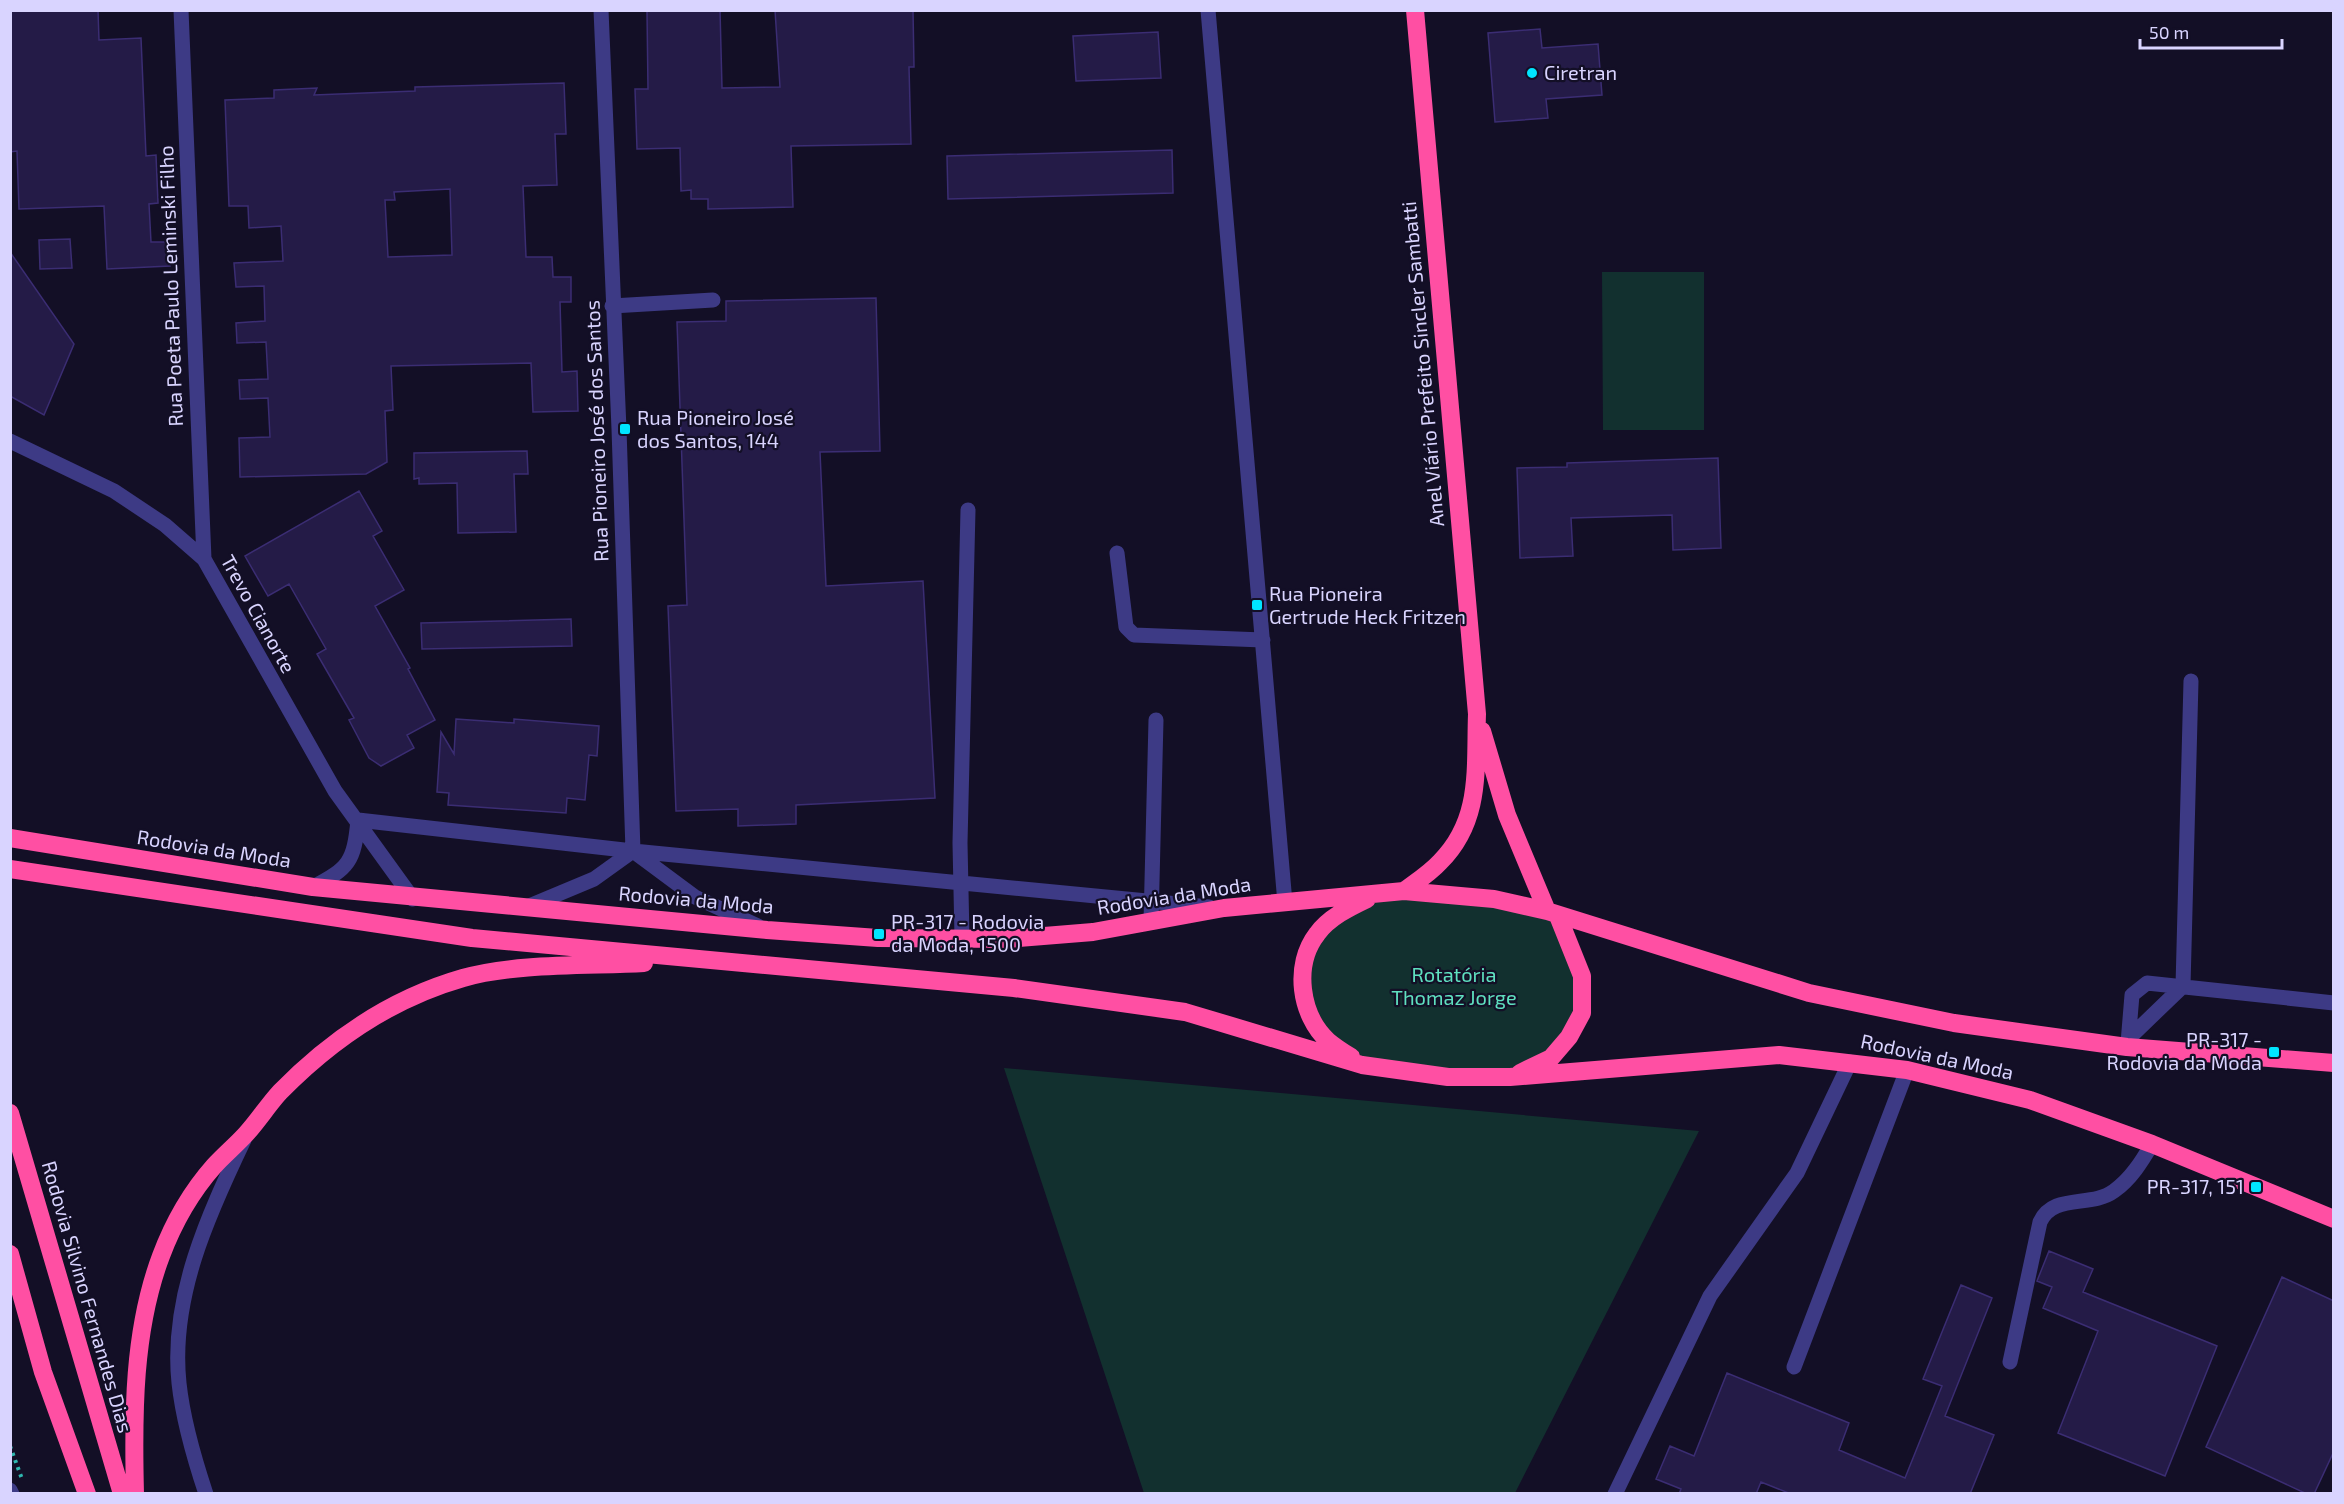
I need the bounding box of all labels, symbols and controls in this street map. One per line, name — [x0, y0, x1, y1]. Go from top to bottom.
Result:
scale bar — [2140, 12, 2282, 50]
text: 50 m — [2149, 21, 2189, 43]
place label: Ciretran — [1544, 60, 1617, 84]
marker: Ciretran — [1525, 66, 1539, 80]
street label: Rua Poeta Paulo Leminski Filho — [153, 145, 187, 427]
street label: Anel Viário Prefeito Sincler Sambatti — [1396, 200, 1448, 528]
street label: Rua Pioneiro José dos Santos — [579, 300, 613, 562]
place label: Rua Pioneiro José dos Santos, 144 — [637, 405, 794, 452]
marker: Rua Pioneiro José dos Santos, 144 — [618, 422, 632, 436]
street label: Trevo Cianorte — [217, 550, 301, 677]
place label: Rua Pioneira Gertrude Heck Fritzen — [1269, 581, 1466, 628]
marker: Rua Pioneira Gertrude Heck Fritzen — [1250, 598, 1264, 612]
street label: Rodovia da Moda — [135, 824, 293, 872]
street label: Rodovia da Moda — [1095, 871, 1253, 919]
street label: Rodovia da Moda — [618, 880, 775, 918]
place label: PR-317 - Rodovia da Moda, 1500 — [891, 909, 1044, 956]
marker: PR-317 - Rodovia da Moda, 1500 — [872, 927, 886, 941]
park label: Rotatória Thomaz Jorge — [1391, 962, 1517, 1009]
place label: PR-317 - Rodovia da Moda — [2106, 1027, 2262, 1074]
street label: Rodovia da Moda — [1859, 1028, 2016, 1084]
marker: PR-317 - Rodovia da Moda — [2267, 1045, 2281, 1059]
street label: Rodovia Silvino Fernandes Dias — [38, 1158, 138, 1435]
place label: PR-317, 151 — [2147, 1174, 2244, 1198]
marker: PR-317, 151 — [2249, 1180, 2263, 1194]

